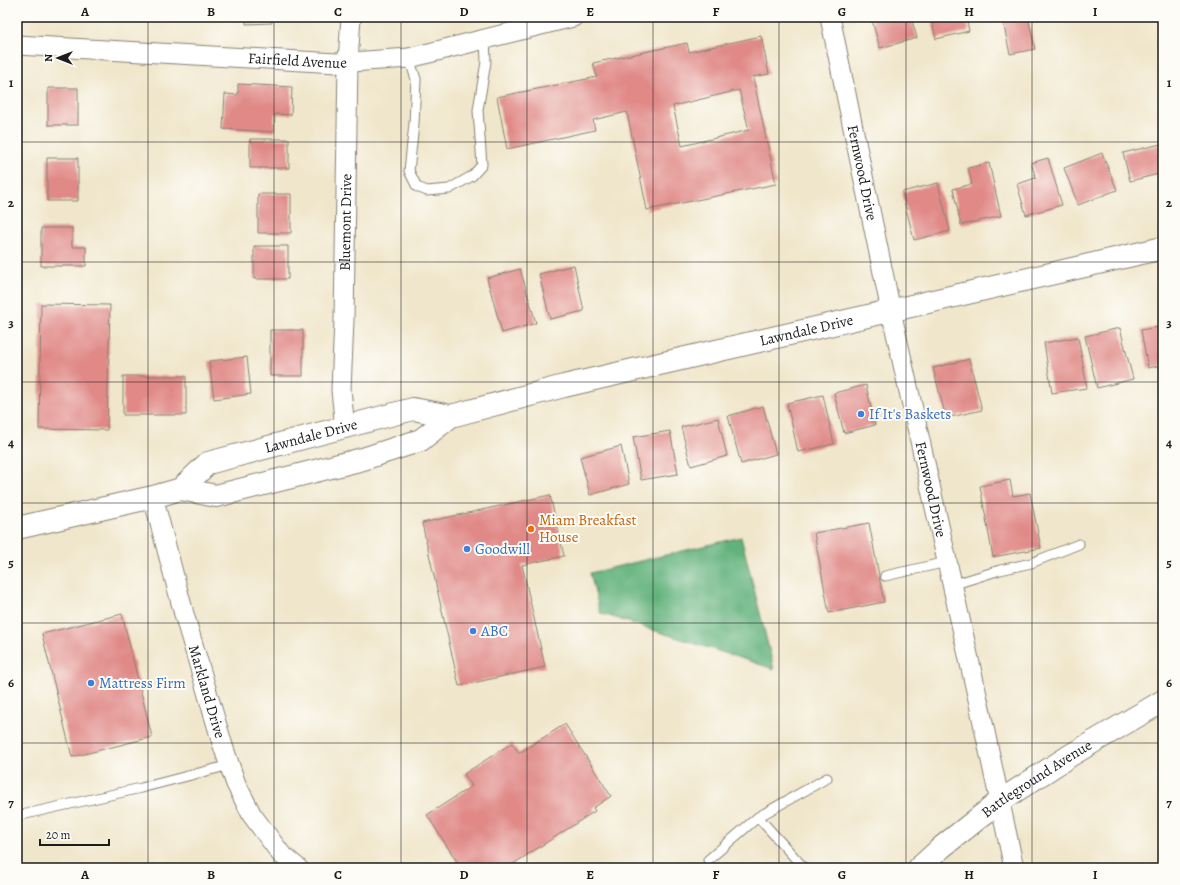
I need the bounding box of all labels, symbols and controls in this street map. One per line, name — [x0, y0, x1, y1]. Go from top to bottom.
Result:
text: A — [80, 3, 90, 20]
text: B — [207, 3, 215, 20]
text: C — [334, 3, 342, 20]
text: D — [459, 3, 469, 20]
text: E — [586, 3, 594, 20]
text: F — [713, 3, 720, 20]
text: G — [838, 3, 846, 20]
text: H — [964, 3, 974, 20]
text: I — [1093, 3, 1098, 20]
north arrow — [38, 38, 78, 78]
street label: Fairfield Avenue — [248, 48, 348, 73]
text: N — [41, 54, 56, 62]
text: 1 — [9, 74, 14, 91]
text: 1 — [1167, 74, 1172, 91]
street label: Fernwood Drive — [843, 123, 882, 223]
street label: Bluemont Drive — [335, 173, 356, 271]
text: 2 — [8, 194, 15, 211]
text: 2 — [1166, 194, 1173, 211]
street label: Lawndale Drive — [758, 310, 855, 351]
text: 3 — [8, 314, 14, 331]
text: 3 — [1166, 314, 1172, 331]
place label: If It's Baskets — [869, 404, 951, 424]
marker: If It's Baskets — [856, 409, 866, 419]
street label: Lawndale Drive — [262, 414, 360, 458]
text: 4 — [8, 434, 14, 451]
text: 4 — [1166, 434, 1172, 451]
street label: Fernwood Drive — [911, 440, 951, 539]
place label: Miam Breakfast House — [539, 510, 637, 547]
marker: Miam Breakfast House — [526, 524, 536, 534]
place label: Goodwill — [475, 539, 530, 559]
marker: Goodwill — [462, 544, 472, 554]
text: 5 — [8, 554, 14, 571]
text: 5 — [1166, 554, 1172, 571]
place label: ABC — [480, 621, 508, 641]
marker: ABC — [468, 626, 478, 636]
street label: Markland Drive — [184, 643, 230, 741]
place label: Mattress Firm — [99, 673, 186, 693]
text: 6 — [8, 674, 14, 691]
text: 6 — [1166, 674, 1172, 691]
marker: Mattress Firm — [86, 678, 96, 688]
street label: Battleground Avenue — [977, 735, 1096, 822]
text: 7 — [8, 794, 14, 811]
text: 7 — [1166, 794, 1172, 811]
scale bar — [40, 821, 109, 847]
text: 20 m — [46, 827, 70, 843]
text: A — [80, 866, 90, 883]
text: B — [207, 866, 215, 883]
text: C — [334, 866, 342, 883]
text: D — [459, 866, 469, 883]
text: E — [586, 866, 594, 883]
text: F — [713, 866, 720, 883]
text: G — [838, 866, 846, 883]
text: H — [964, 866, 974, 883]
text: I — [1093, 866, 1098, 883]

